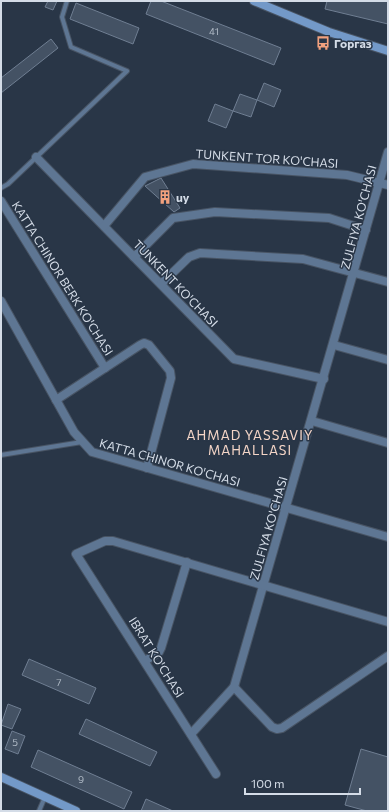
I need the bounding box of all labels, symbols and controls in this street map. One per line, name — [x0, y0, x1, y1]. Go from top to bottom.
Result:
house number: 41 — [209, 25, 219, 37]
bus stop icon: Горгаз — [315, 35, 331, 51]
place label: Горгаз — [334, 36, 372, 50]
street label: TUNKENT TOR KO'CHASI — [195, 146, 339, 170]
street label: ZULFIYA KO'CHASI — [337, 163, 379, 271]
building icon: uy — [157, 189, 173, 205]
place label: uy — [176, 190, 190, 204]
street label: KATTA CHINOR BERK KO'CHASI — [10, 198, 116, 358]
street label: TUNKENT KO'CHASI — [131, 237, 221, 329]
district label: AHMAD YASSAVIY MAHALLASI — [187, 427, 313, 458]
street label: KATTA CHINOR KO'CHASI — [98, 435, 242, 489]
street label: ZULFIYA KO'CHASI — [247, 475, 289, 581]
street label: IBRAT KO'CHASI — [127, 614, 187, 700]
house number: 7 — [56, 676, 62, 688]
house number: 5 — [12, 736, 18, 748]
scale bar — [245, 770, 360, 796]
house number: 9 — [78, 773, 84, 785]
text: 100 m — [251, 776, 285, 790]

